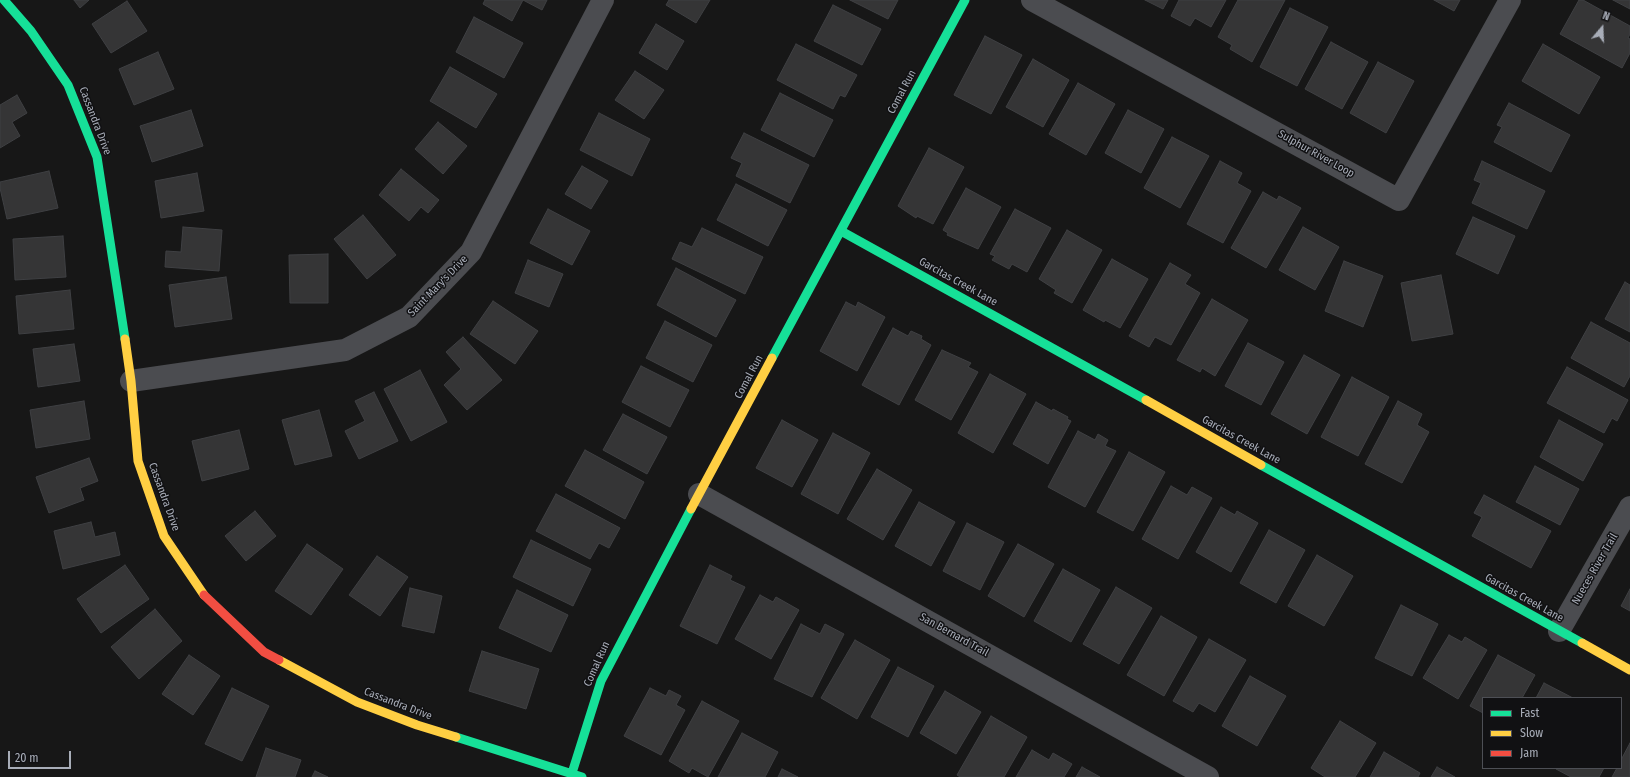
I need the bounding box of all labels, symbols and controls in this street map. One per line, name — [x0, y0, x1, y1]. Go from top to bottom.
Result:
north arrow — [1582, 8, 1622, 48]
text: N — [1601, 9, 1611, 23]
street label: Comal Run — [885, 68, 919, 116]
street label: Cassandra Drive — [76, 85, 114, 157]
street label: Sulphur River Loop — [1275, 128, 1357, 180]
street label: Saint Mary's Drive — [405, 253, 471, 319]
street label: Garcitas Creek Lane — [916, 255, 1000, 309]
street label: Comal Run — [732, 353, 766, 401]
street label: Garcitas Creek Lane — [1199, 413, 1283, 467]
street label: Cassandra Drive — [146, 461, 182, 533]
street label: Nueces River Trail — [1569, 531, 1621, 607]
street label: Garcitas Creek Lane — [1482, 571, 1566, 625]
street label: San Bernard Trail — [917, 611, 991, 659]
street label: Comal Run — [581, 639, 613, 689]
street label: Cassandra Drive — [362, 685, 434, 723]
legend — [1482, 697, 1622, 769]
text: Fast — [1520, 706, 1539, 720]
text: Slow — [1520, 726, 1543, 740]
scale bar — [10, 743, 73, 769]
text: Jam — [1520, 746, 1538, 760]
text: 20 m — [15, 751, 39, 765]

